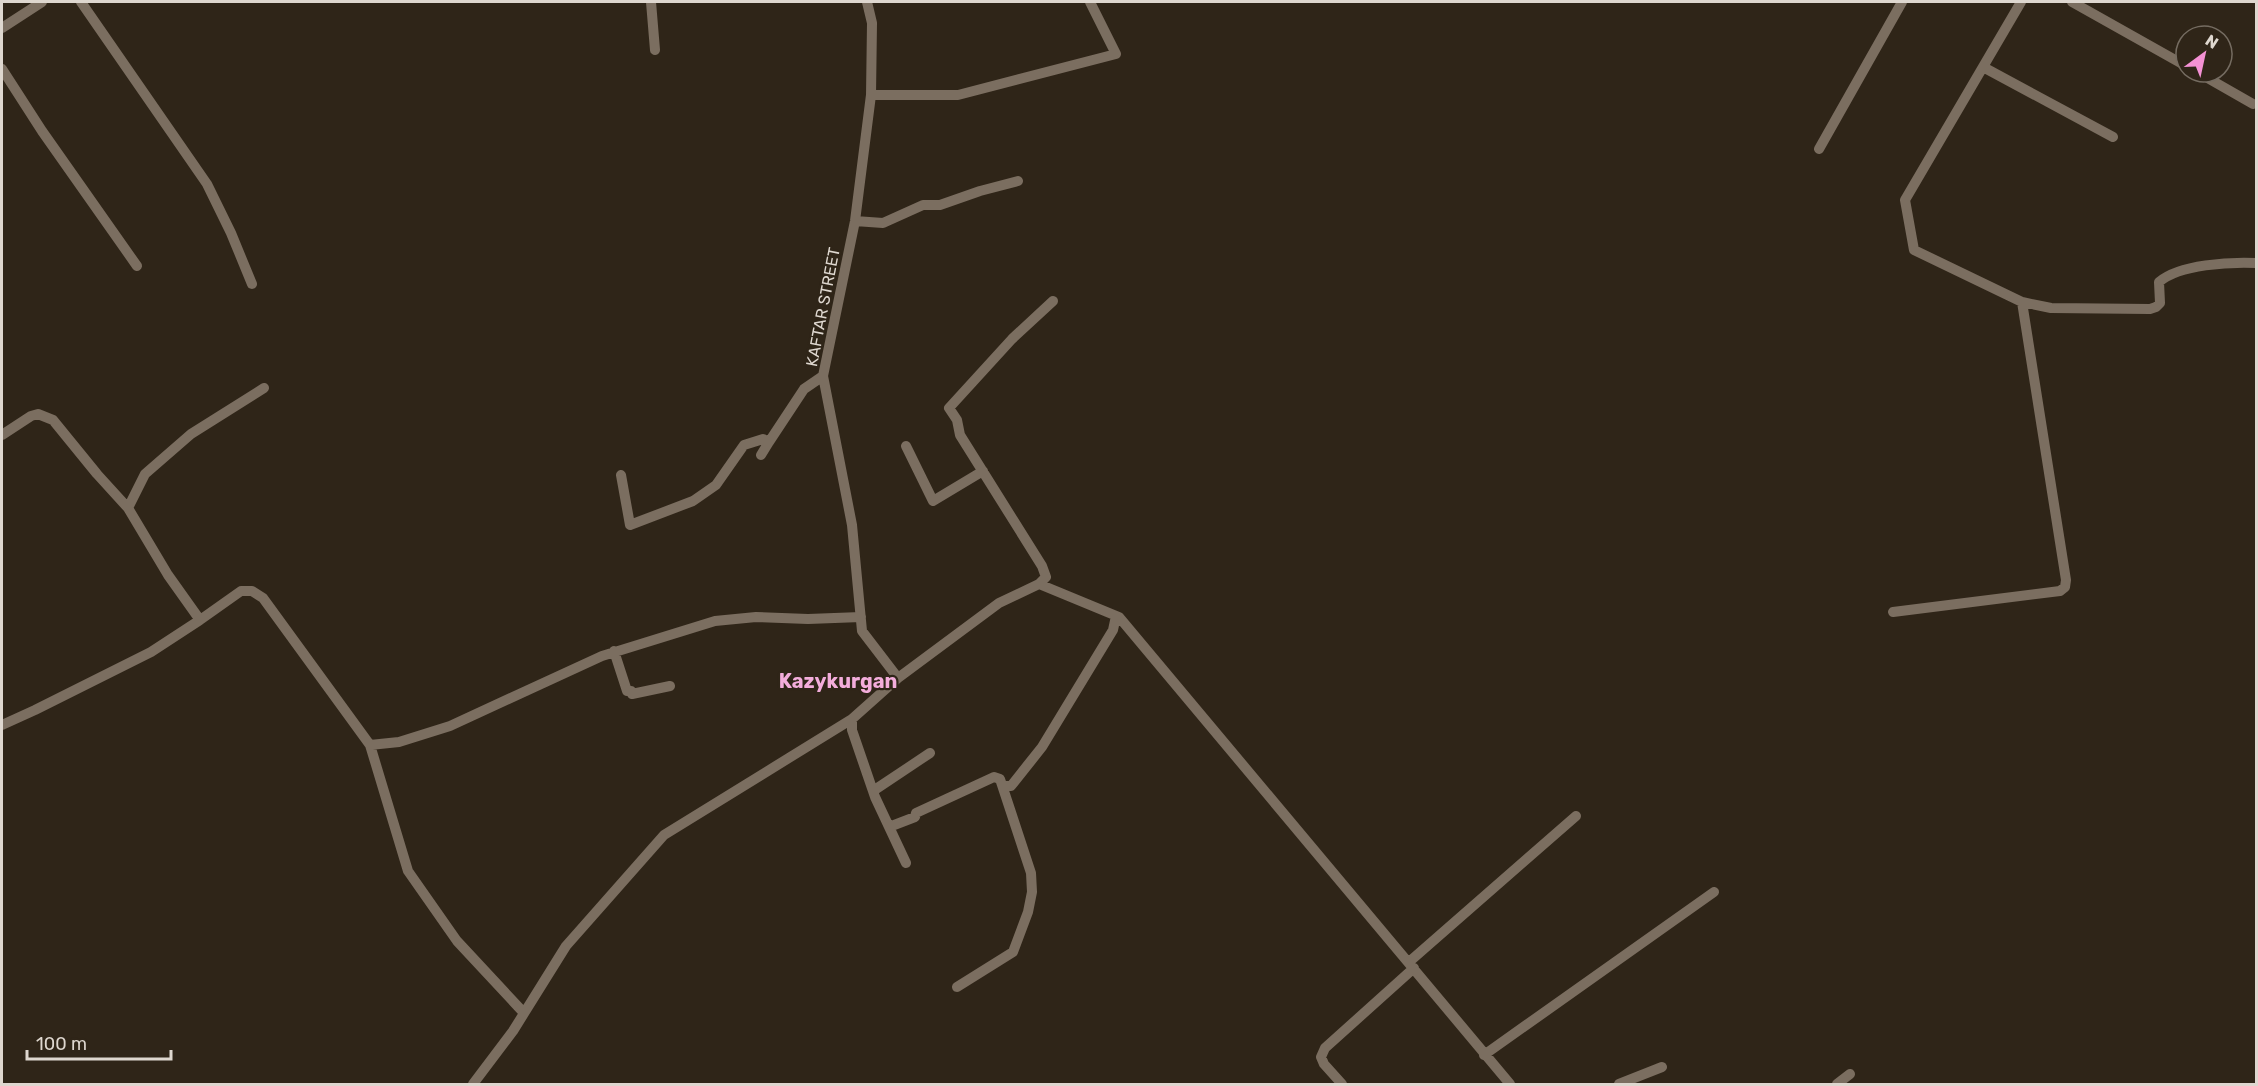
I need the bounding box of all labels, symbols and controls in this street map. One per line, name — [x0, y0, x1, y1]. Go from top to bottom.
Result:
north arrow — [2174, 24, 2234, 84]
text: N — [2202, 31, 2222, 53]
street label: KAFTAR STREET — [802, 246, 844, 368]
district label: Kazykurgan — [779, 669, 897, 693]
scale bar — [27, 1023, 171, 1061]
text: 100 m — [36, 1033, 87, 1055]

